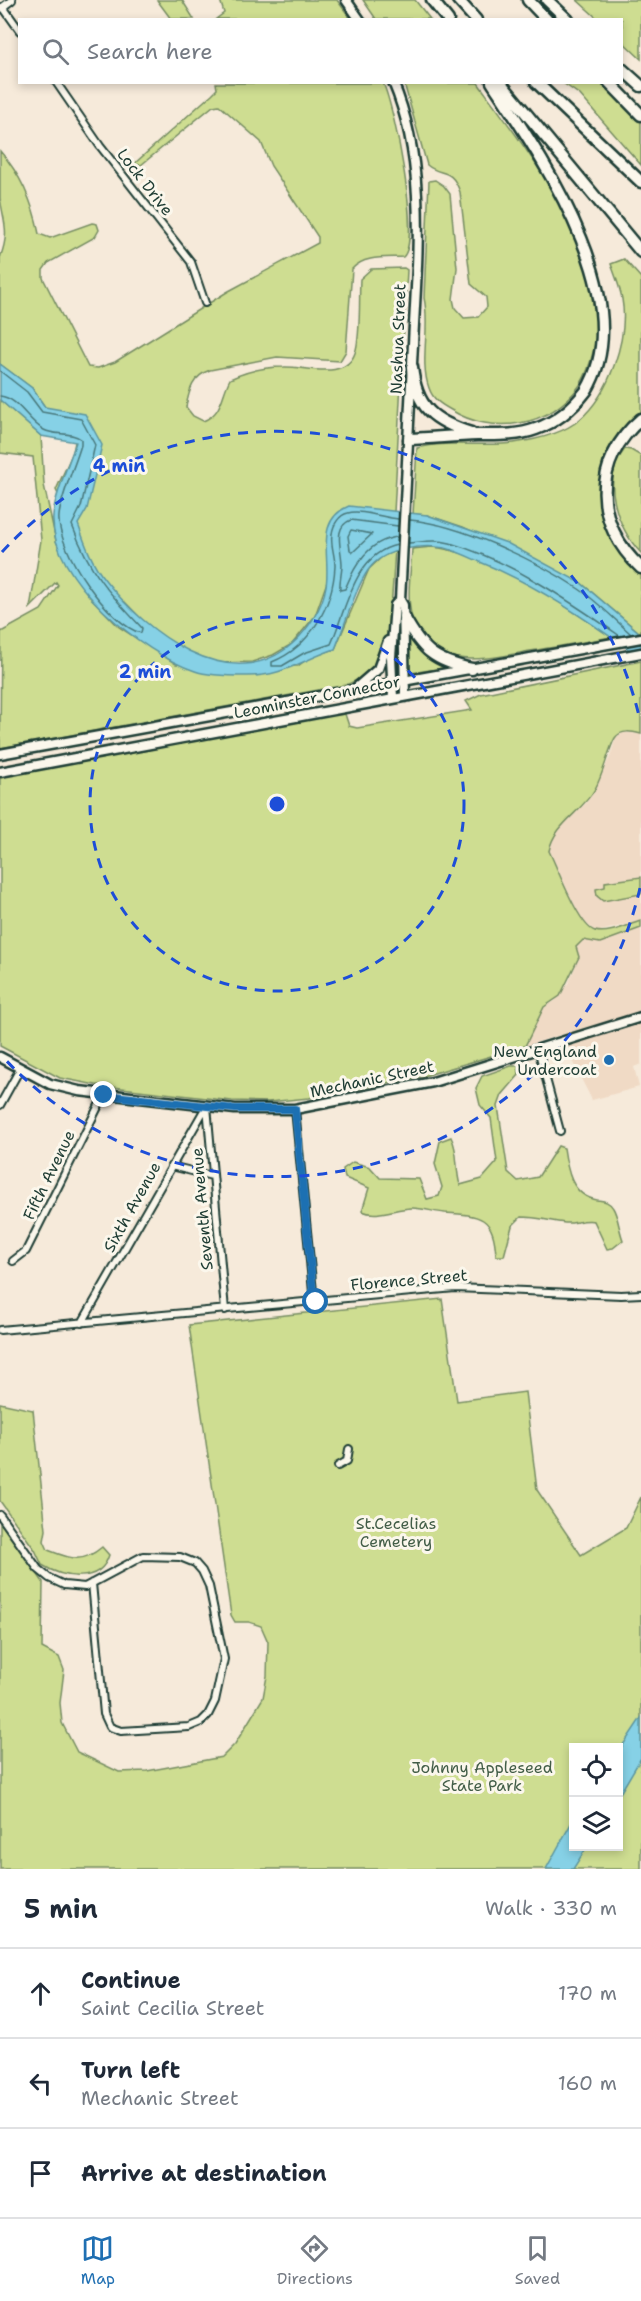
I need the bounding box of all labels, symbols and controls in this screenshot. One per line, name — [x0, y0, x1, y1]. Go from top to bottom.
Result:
search box — [18, 18, 623, 84]
icon: search — [39, 35, 72, 68]
text: Search here — [87, 37, 213, 66]
street label: Lock Drive — [112, 144, 178, 220]
street label: Nashua Street — [386, 283, 410, 395]
text: 4 min — [93, 454, 145, 478]
text: 2 min — [119, 660, 171, 684]
street label: Leominster Connector — [232, 671, 402, 723]
centre of rings — [267, 794, 287, 814]
place label: New England Undercoat — [493, 1041, 597, 1080]
marker: New England Undercoat — [602, 1053, 616, 1067]
street label: Mechanic Street — [308, 1056, 436, 1102]
route end — [90, 1081, 116, 1107]
street label: Fifth Avenue — [18, 1127, 80, 1223]
street label: Seventh Avenue — [186, 1147, 218, 1271]
street label: Sixth Avenue — [98, 1158, 166, 1256]
street label: Florence Street — [350, 1264, 468, 1296]
route start — [302, 1288, 328, 1314]
park label: St.Cecelias Cemetery — [356, 1513, 436, 1552]
map controls — [569, 1743, 623, 1851]
button: locate — [569, 1743, 623, 1797]
park label: Johnny Appleseed State Park — [411, 1757, 553, 1796]
button: layers — [569, 1797, 623, 1851]
text: 5 min — [24, 1891, 98, 1926]
text: Walk · 330 m — [485, 1895, 617, 1921]
text: Continue — [81, 1966, 181, 1995]
icon: ahead — [24, 1977, 57, 2010]
text: 170 m — [558, 1980, 617, 2006]
text: Saint Cecilia Street — [81, 1995, 265, 2021]
text: Turn left — [81, 2056, 180, 2085]
icon: left — [24, 2067, 57, 2100]
text: 160 m — [558, 2070, 617, 2096]
text: Mechanic Street — [81, 2085, 239, 2111]
icon: arrive — [24, 2157, 57, 2190]
text: Arrive at destination — [81, 2159, 327, 2188]
tab: Map — [81, 2232, 115, 2289]
tab: Directions — [277, 2232, 353, 2289]
tab: Saved — [515, 2232, 560, 2289]

